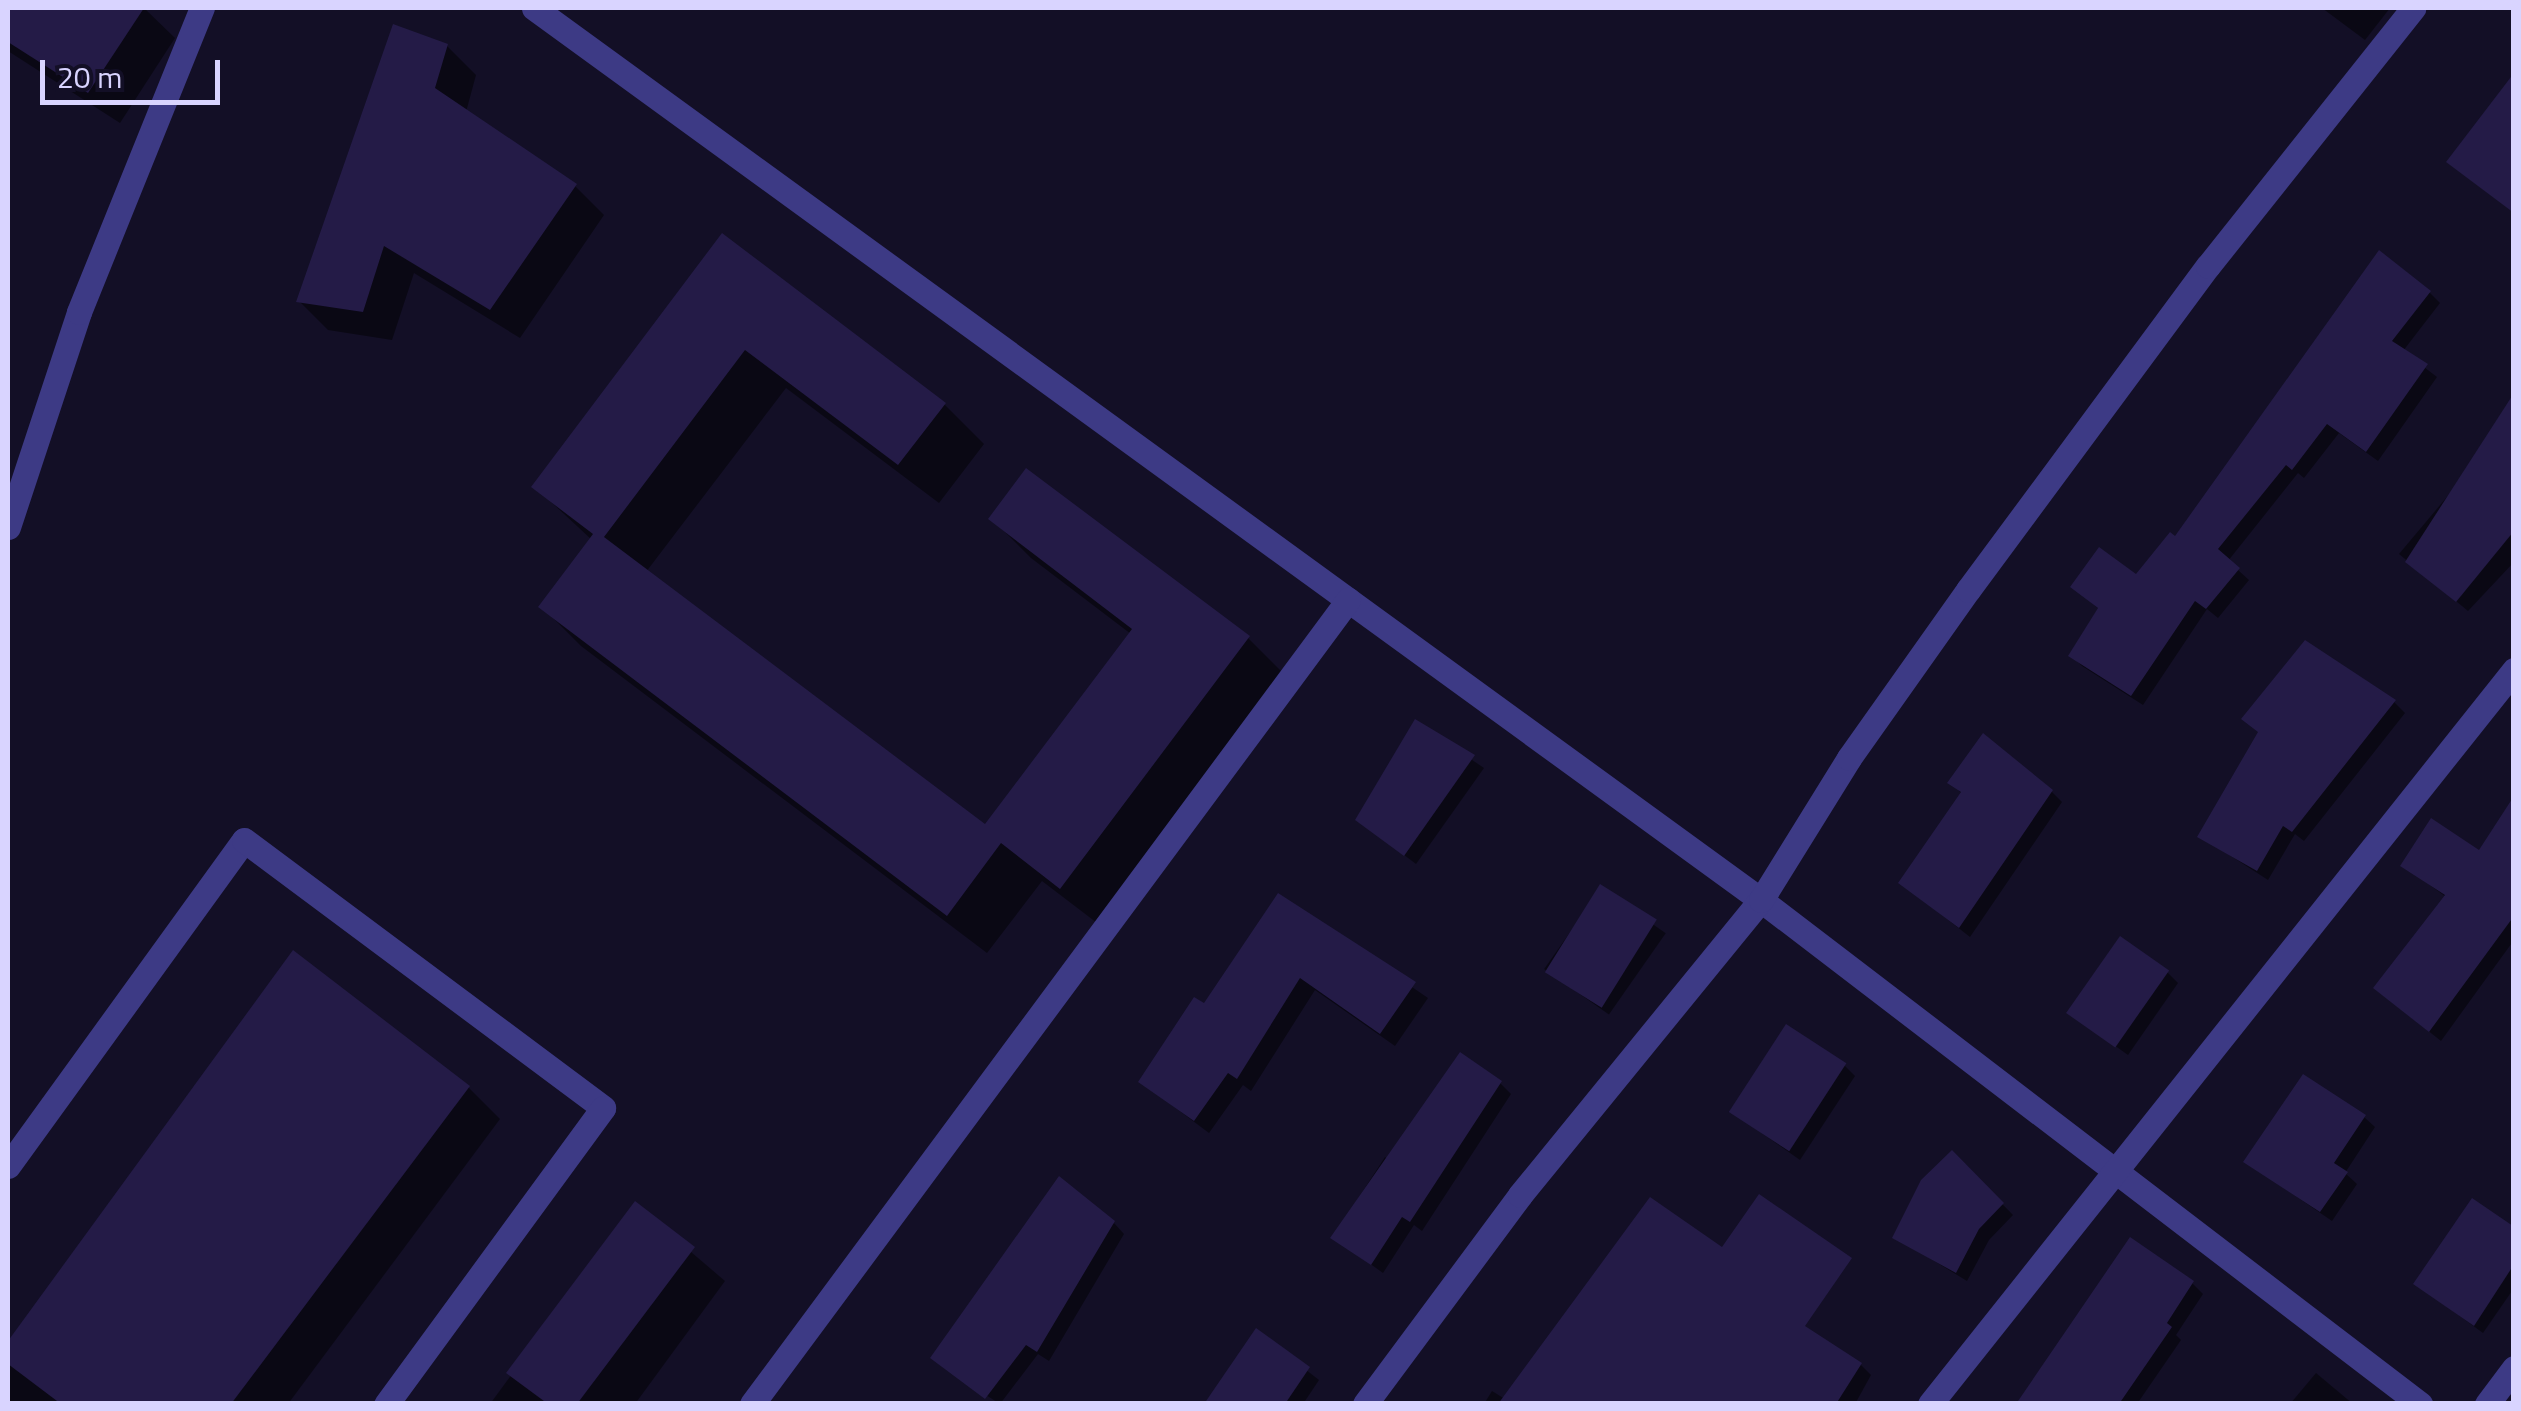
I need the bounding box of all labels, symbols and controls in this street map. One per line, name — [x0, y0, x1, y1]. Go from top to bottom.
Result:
scale bar — [45, 40, 225, 102]
text: 20 m — [57, 54, 122, 100]

